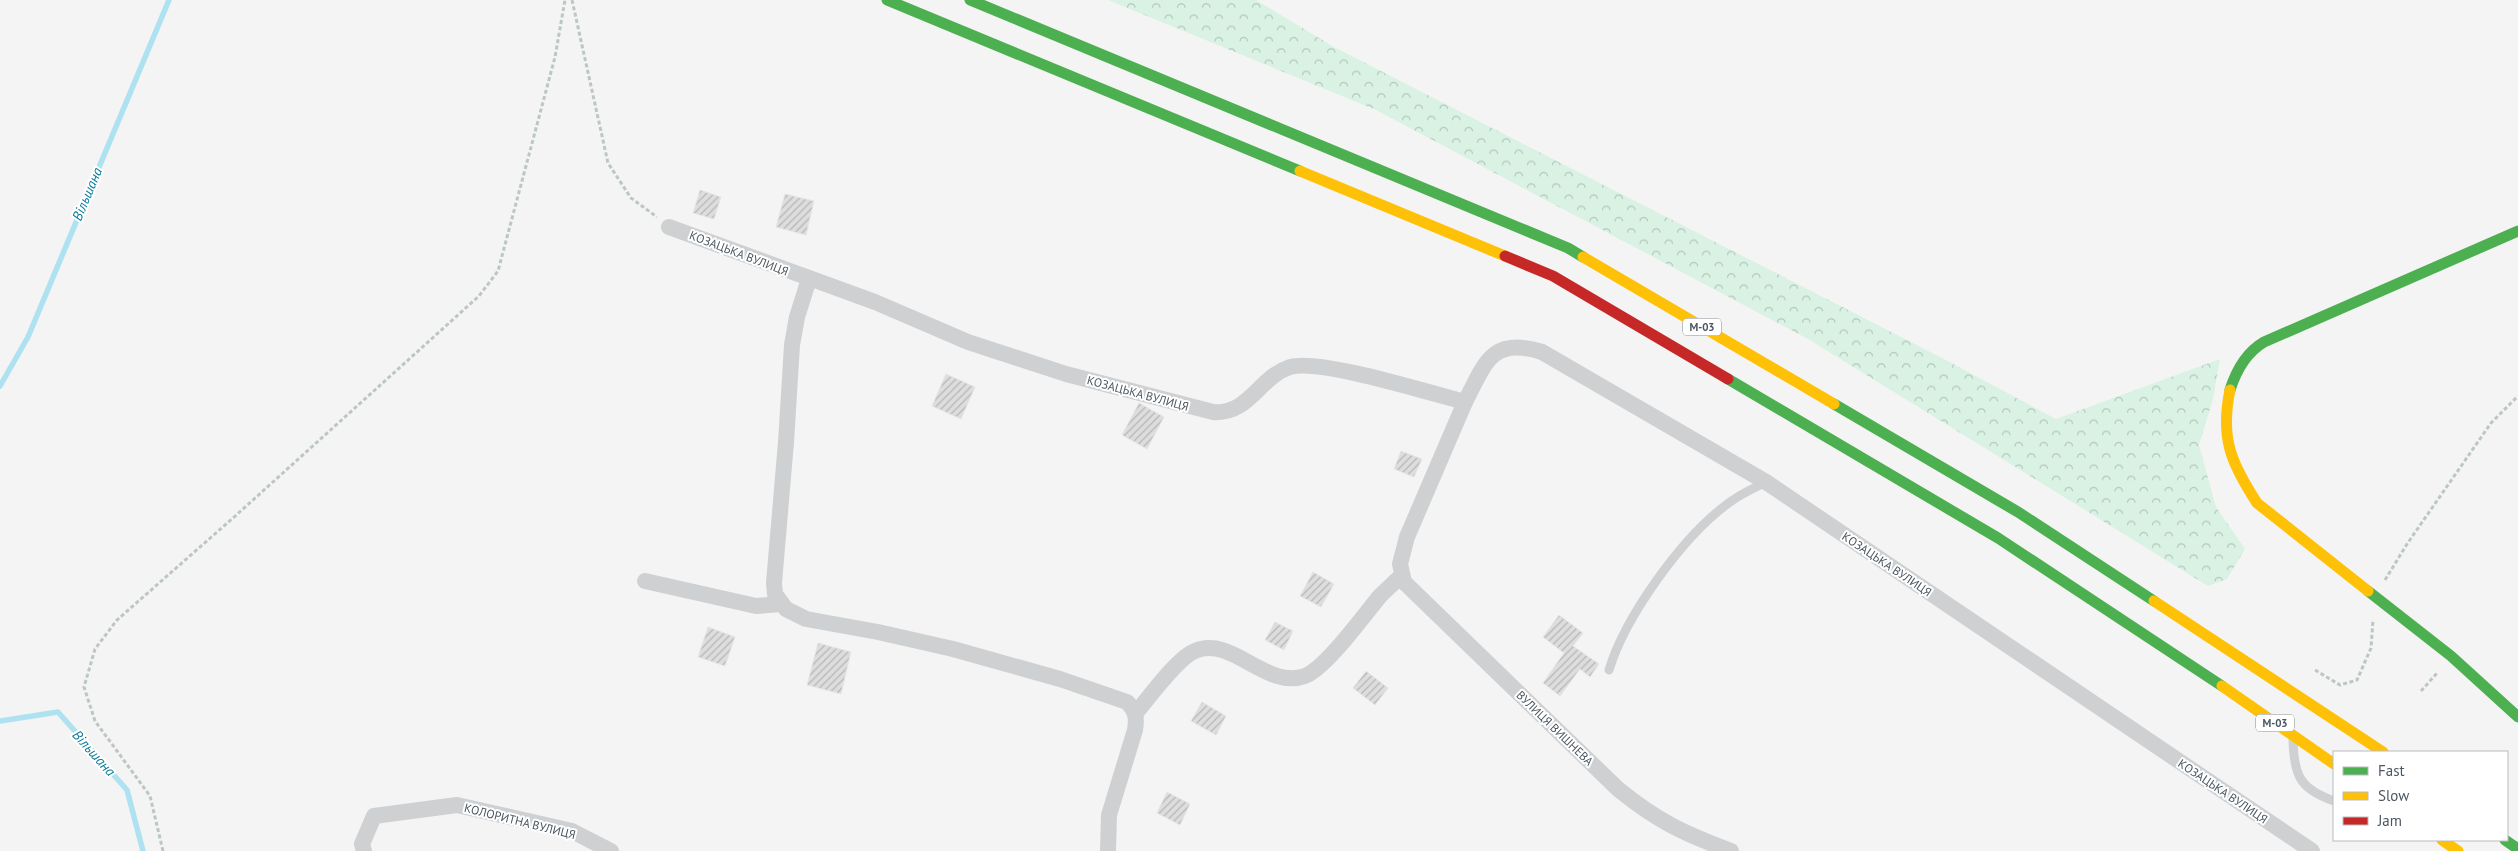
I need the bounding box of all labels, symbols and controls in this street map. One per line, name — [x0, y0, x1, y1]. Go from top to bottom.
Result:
water label: Вільшана — [68, 165, 106, 223]
street label: КОЗАЦЬКА ВУЛИЦЯ — [687, 227, 791, 279]
road number: М-03 — [1683, 318, 1721, 336]
street label: КОЗАЦЬКА ВУЛИЦЯ — [1085, 372, 1191, 414]
street label: КОЗАЦЬКА ВУЛИЦЯ — [1839, 528, 1935, 600]
street label: ВУЛИЦЯ ВИШНЕВА — [1513, 687, 1597, 769]
road number: М-03 — [2256, 714, 2294, 731]
water label: Вільшана — [69, 726, 120, 780]
legend — [2333, 751, 2508, 841]
street label: КОЗАЦЬКА ВУЛИЦЯ — [2175, 755, 2271, 827]
text: Fast — [2378, 761, 2405, 780]
text: Slow — [2378, 786, 2409, 805]
street label: КОЛОРИТНА ВУЛИЦЯ — [463, 800, 577, 842]
text: Jam — [2377, 811, 2402, 830]

